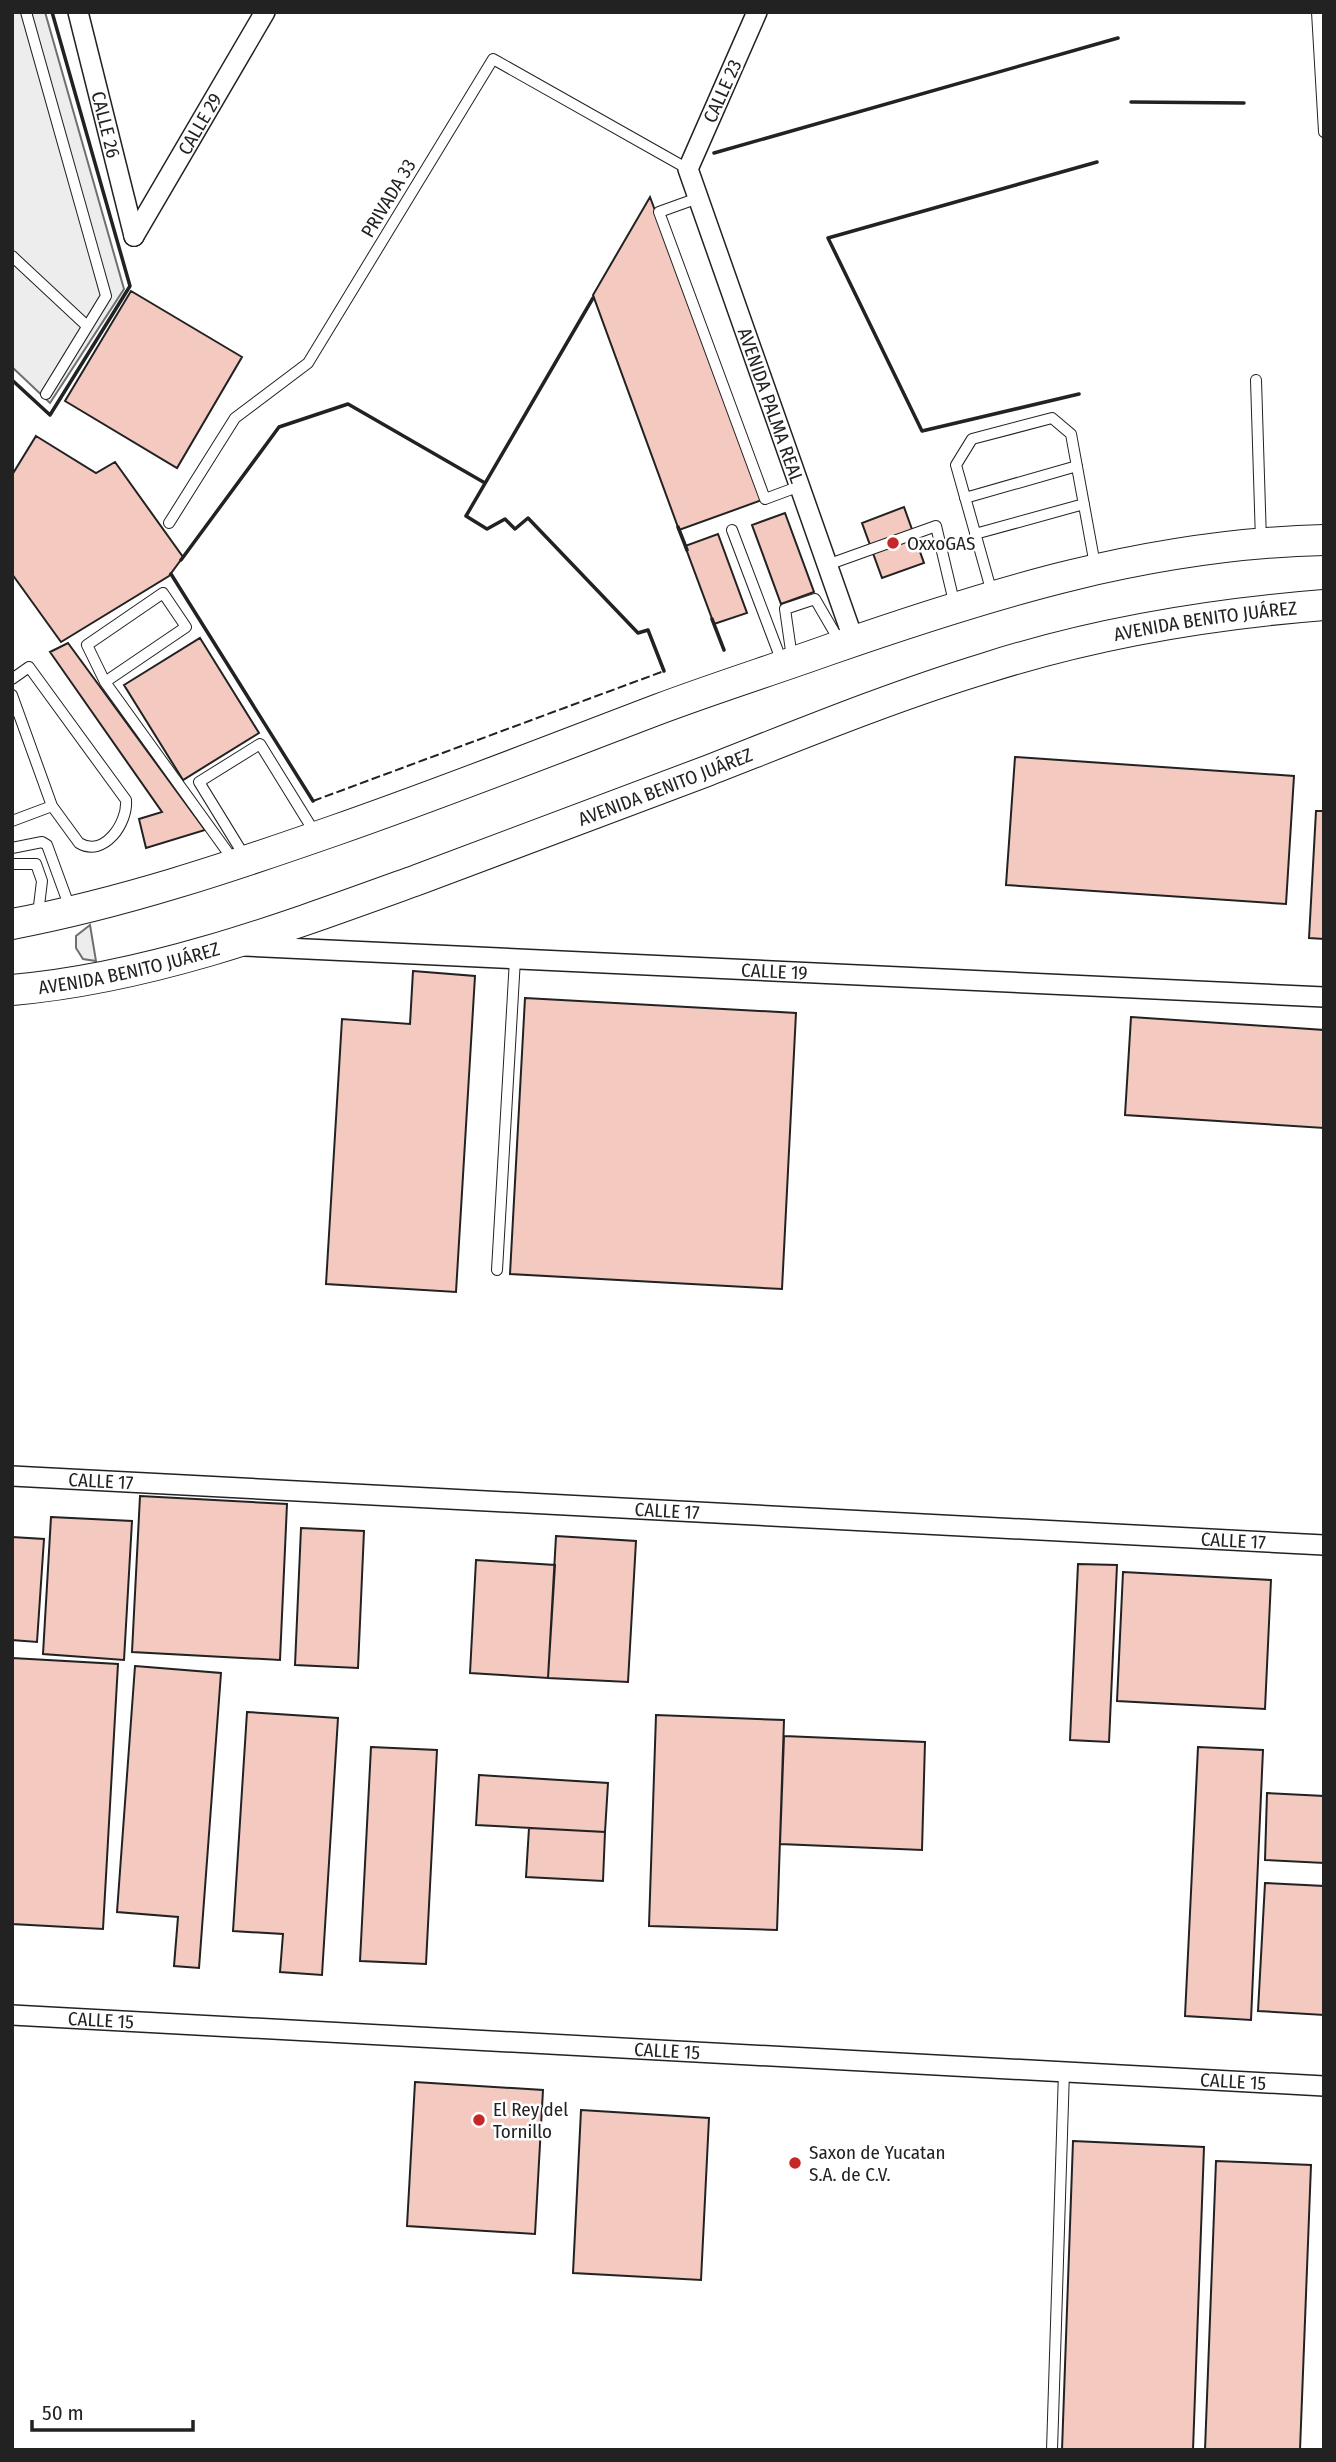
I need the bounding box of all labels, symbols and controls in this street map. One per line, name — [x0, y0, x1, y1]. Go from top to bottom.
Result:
street label: CALLE 23 — [698, 56, 747, 126]
street label: CALLE 26 — [86, 89, 125, 160]
street label: CALLE 29 — [173, 89, 227, 159]
street label: PRIVADA 33 — [356, 155, 421, 242]
street label: AVENIDA PALMA REAL — [733, 325, 809, 487]
place label: OxxoGAS — [907, 532, 976, 555]
marker: OxxoGAS — [885, 535, 901, 551]
street label: AVENIDA BENITO JUÁREZ — [1112, 596, 1298, 646]
street label: AVENIDA BENITO JUÁREZ — [575, 743, 756, 831]
street label: AVENIDA BENITO JUÁREZ — [37, 937, 222, 999]
street label: CALLE 19 — [741, 958, 808, 985]
street label: CALLE 17 — [68, 1468, 134, 1494]
street label: CALLE 17 — [634, 1498, 700, 1524]
street label: CALLE 17 — [1200, 1528, 1267, 1554]
street label: CALLE 15 — [67, 2007, 134, 2034]
street label: CALLE 15 — [633, 2038, 701, 2064]
street label: CALLE 15 — [1200, 2068, 1267, 2095]
place label: El Rey del Tornillo — [493, 2098, 568, 2143]
marker: El Rey del Tornillo — [471, 2112, 487, 2128]
place label: Saxon de Yucatan S.A. de C.V. — [809, 2141, 946, 2186]
marker: Saxon de Yucatan S.A. de C.V. — [787, 2155, 803, 2171]
scale bar — [32, 2388, 192, 2432]
text: 50 m — [42, 2400, 84, 2426]

